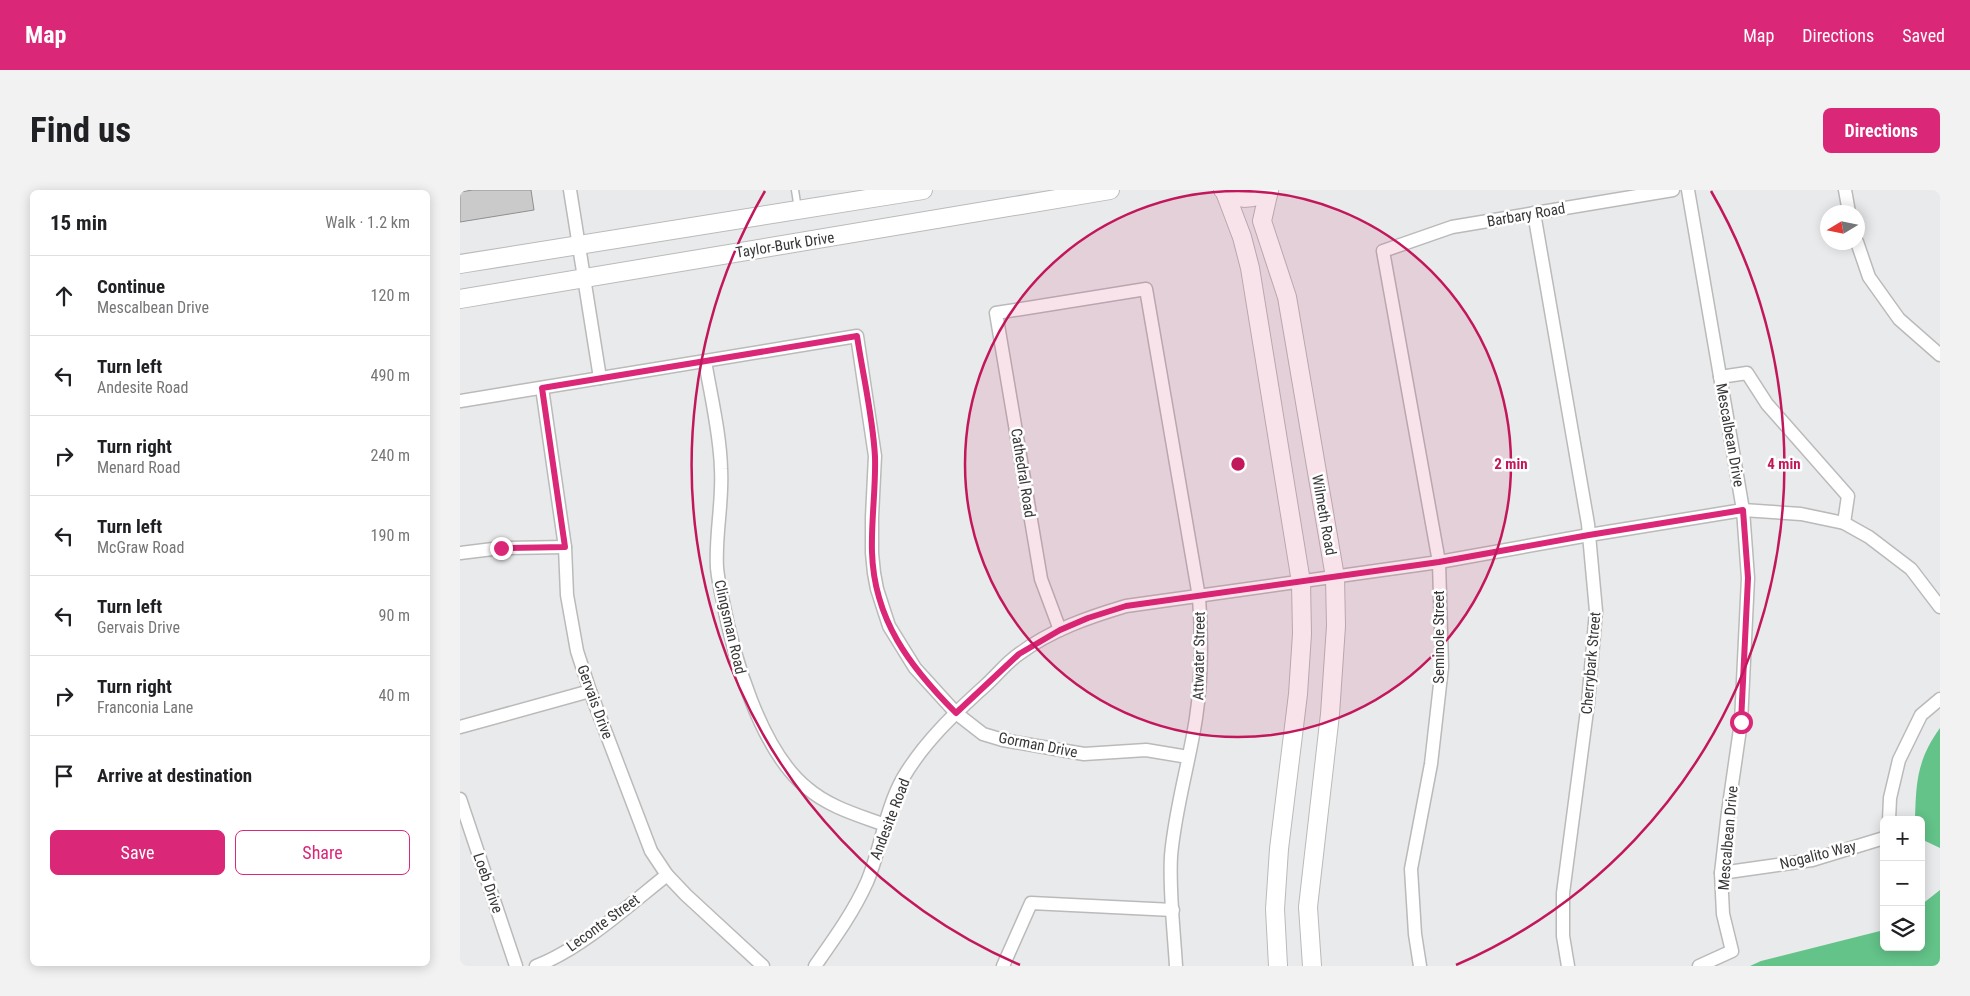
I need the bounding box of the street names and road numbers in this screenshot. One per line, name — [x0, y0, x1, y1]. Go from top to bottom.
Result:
street label: Barbary Road — [1486, 199, 1566, 231]
street label: Taylor-Burk Drive — [734, 228, 836, 262]
street label: Mescalbean Drive — [1712, 382, 1748, 488]
street label: Cathedral Road — [1007, 427, 1039, 519]
street label: Wilmeth Road — [1308, 473, 1340, 557]
street label: Clingsman Road — [710, 578, 750, 676]
street label: Seminole Street — [1430, 590, 1448, 684]
street label: Attwater Street — [1189, 611, 1209, 701]
street label: Cherrybark Street — [1578, 611, 1604, 715]
street label: Gervais Drive — [573, 662, 617, 742]
street label: Gorman Drive — [997, 729, 1079, 761]
street label: Andesite Road — [866, 776, 914, 862]
street label: Mescalbean Drive — [1714, 785, 1742, 891]
street label: Nogalito Way — [1778, 837, 1858, 873]
street label: Loeb Drive — [469, 851, 507, 915]
street label: Leconte Street — [563, 890, 643, 956]

